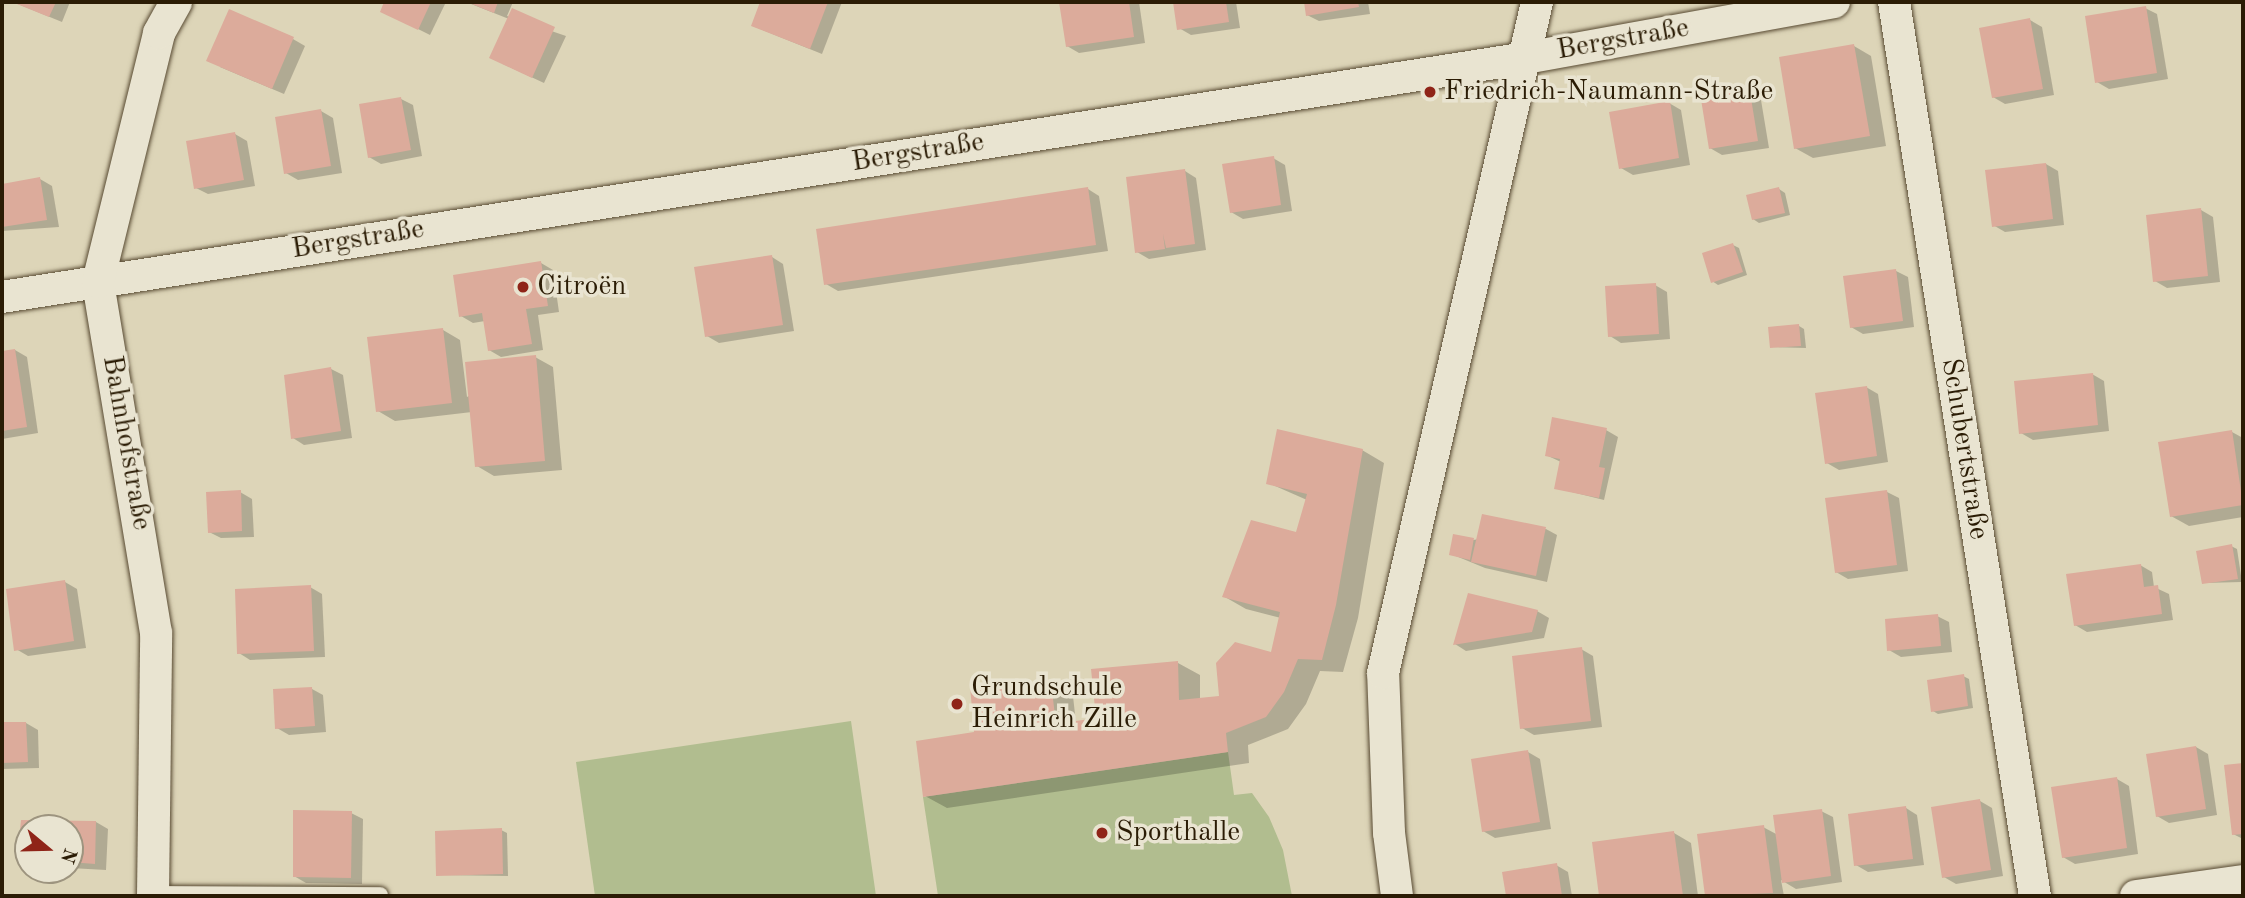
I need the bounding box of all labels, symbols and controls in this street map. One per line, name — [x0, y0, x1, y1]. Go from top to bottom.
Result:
street label: Bergstraße — [1554, 12, 1692, 68]
place label: Friedrich-Naumann-Straße — [1444, 75, 1773, 109]
marker: Friedrich-Naumann-Straße — [1422, 84, 1438, 100]
street label: Bergstraße — [849, 126, 987, 180]
street label: Bergstraße — [289, 213, 427, 267]
place label: Citroën — [537, 270, 626, 304]
marker: Citroën — [515, 279, 531, 295]
street label: Bahnhofstraße — [94, 353, 158, 533]
street label: Schubertstraße — [1933, 356, 1995, 542]
place label: Grundschule Heinrich Zille — [971, 671, 1137, 737]
marker: Grundschule Heinrich Zille — [949, 696, 965, 712]
north arrow — [14, 814, 84, 884]
place label: Sporthalle — [1116, 816, 1240, 850]
marker: Sporthalle — [1094, 825, 1110, 841]
text: N — [56, 845, 79, 865]

